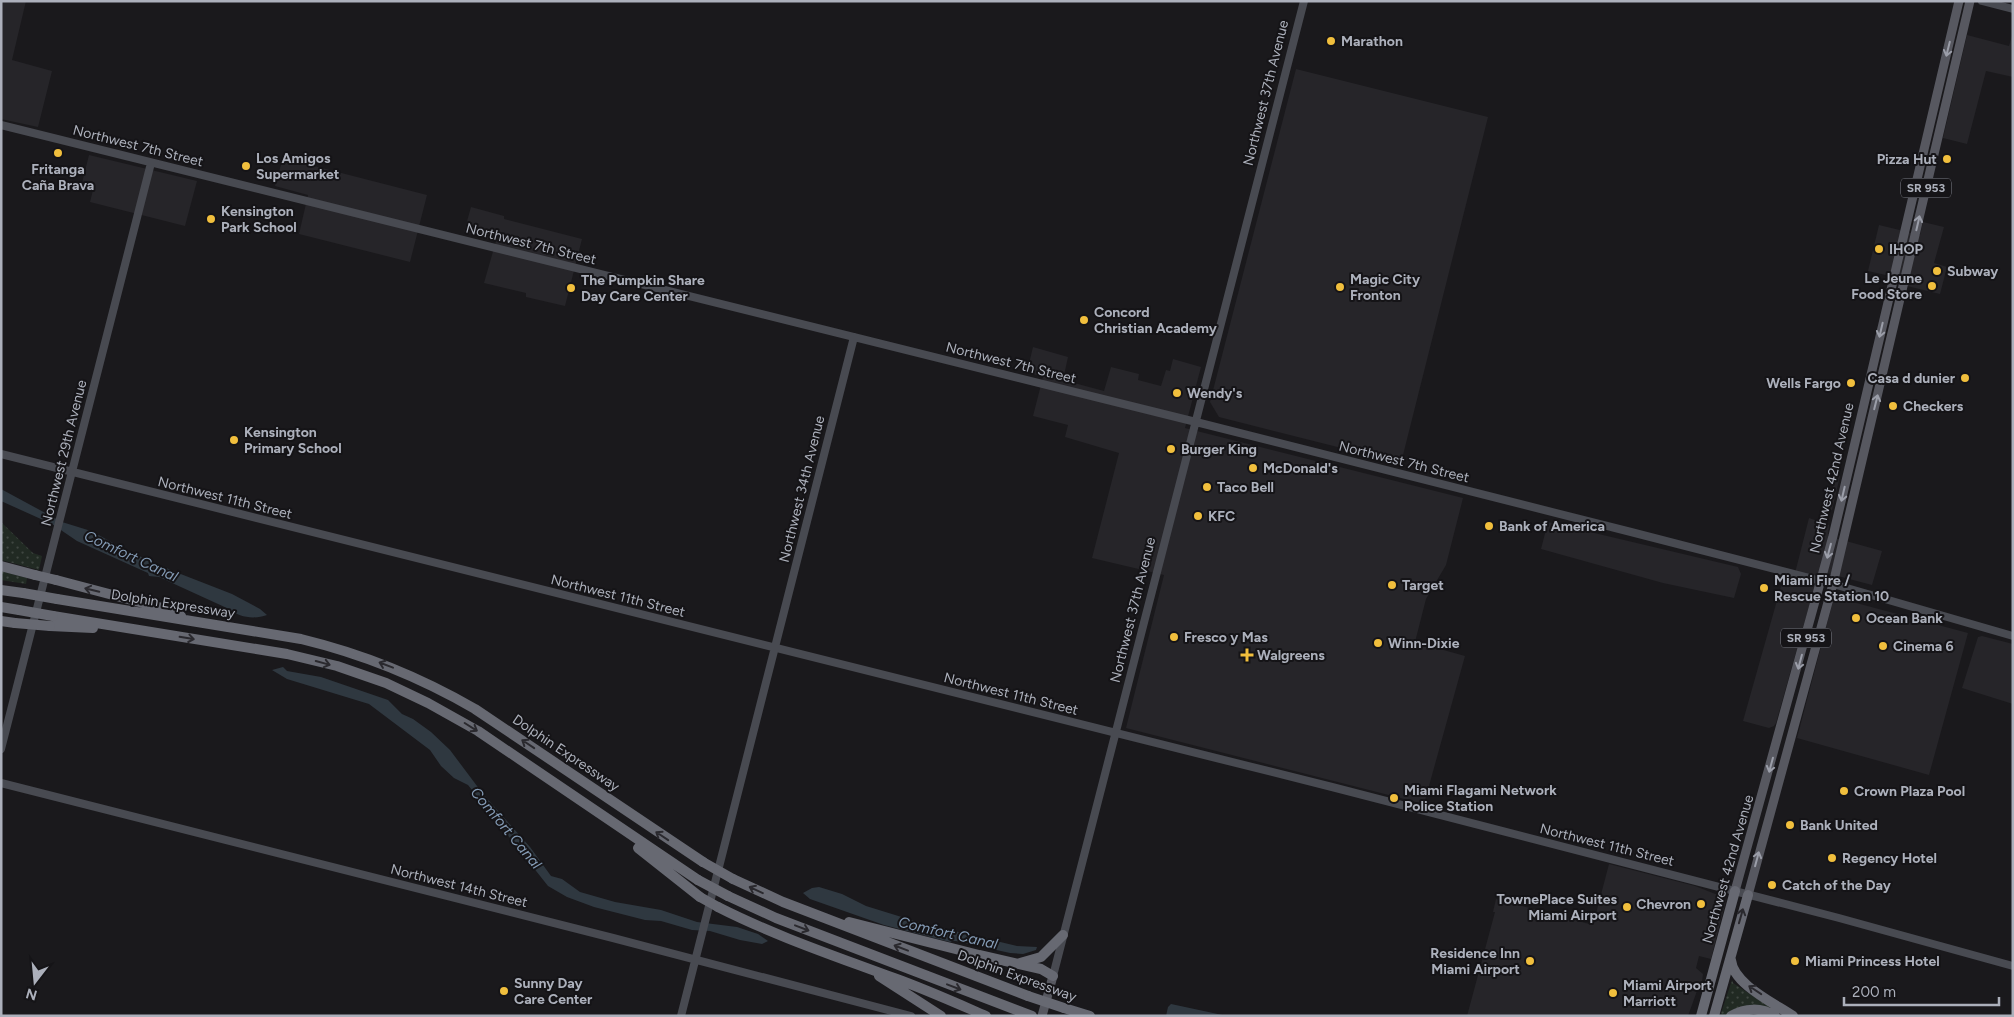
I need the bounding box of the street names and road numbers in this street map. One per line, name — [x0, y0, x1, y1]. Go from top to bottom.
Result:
street label: Northwest 37th Avenue — [1240, 18, 1292, 168]
street label: Northwest 7th Street — [71, 122, 205, 170]
road number: SR 953 — [1901, 178, 1951, 198]
street label: Northwest 7th Street — [464, 220, 598, 268]
street label: Northwest 7th Street — [944, 339, 1078, 387]
street label: Northwest 29th Avenue — [38, 378, 90, 528]
street label: Northwest 42nd Avenue — [1806, 401, 1858, 555]
street label: Northwest 34th Avenue — [776, 414, 829, 564]
street label: Northwest 7th Street — [1337, 438, 1471, 486]
street label: Northwest 11th Street — [156, 473, 294, 523]
street label: Northwest 37th Avenue — [1107, 535, 1159, 685]
street label: Northwest 11th Street — [549, 571, 687, 621]
street label: Dolphin Expressway — [110, 586, 237, 622]
road number: SR 953 — [1781, 628, 1831, 648]
street label: Northwest 11th Street — [942, 669, 1080, 719]
street label: Dolphin Expressway — [509, 711, 623, 795]
street label: Northwest 42nd Avenue — [1699, 792, 1757, 945]
street label: Northwest 11th Street — [1538, 820, 1676, 870]
street label: Northwest 14th Street — [389, 861, 529, 911]
street label: Dolphin Expressway — [955, 947, 1079, 1006]

